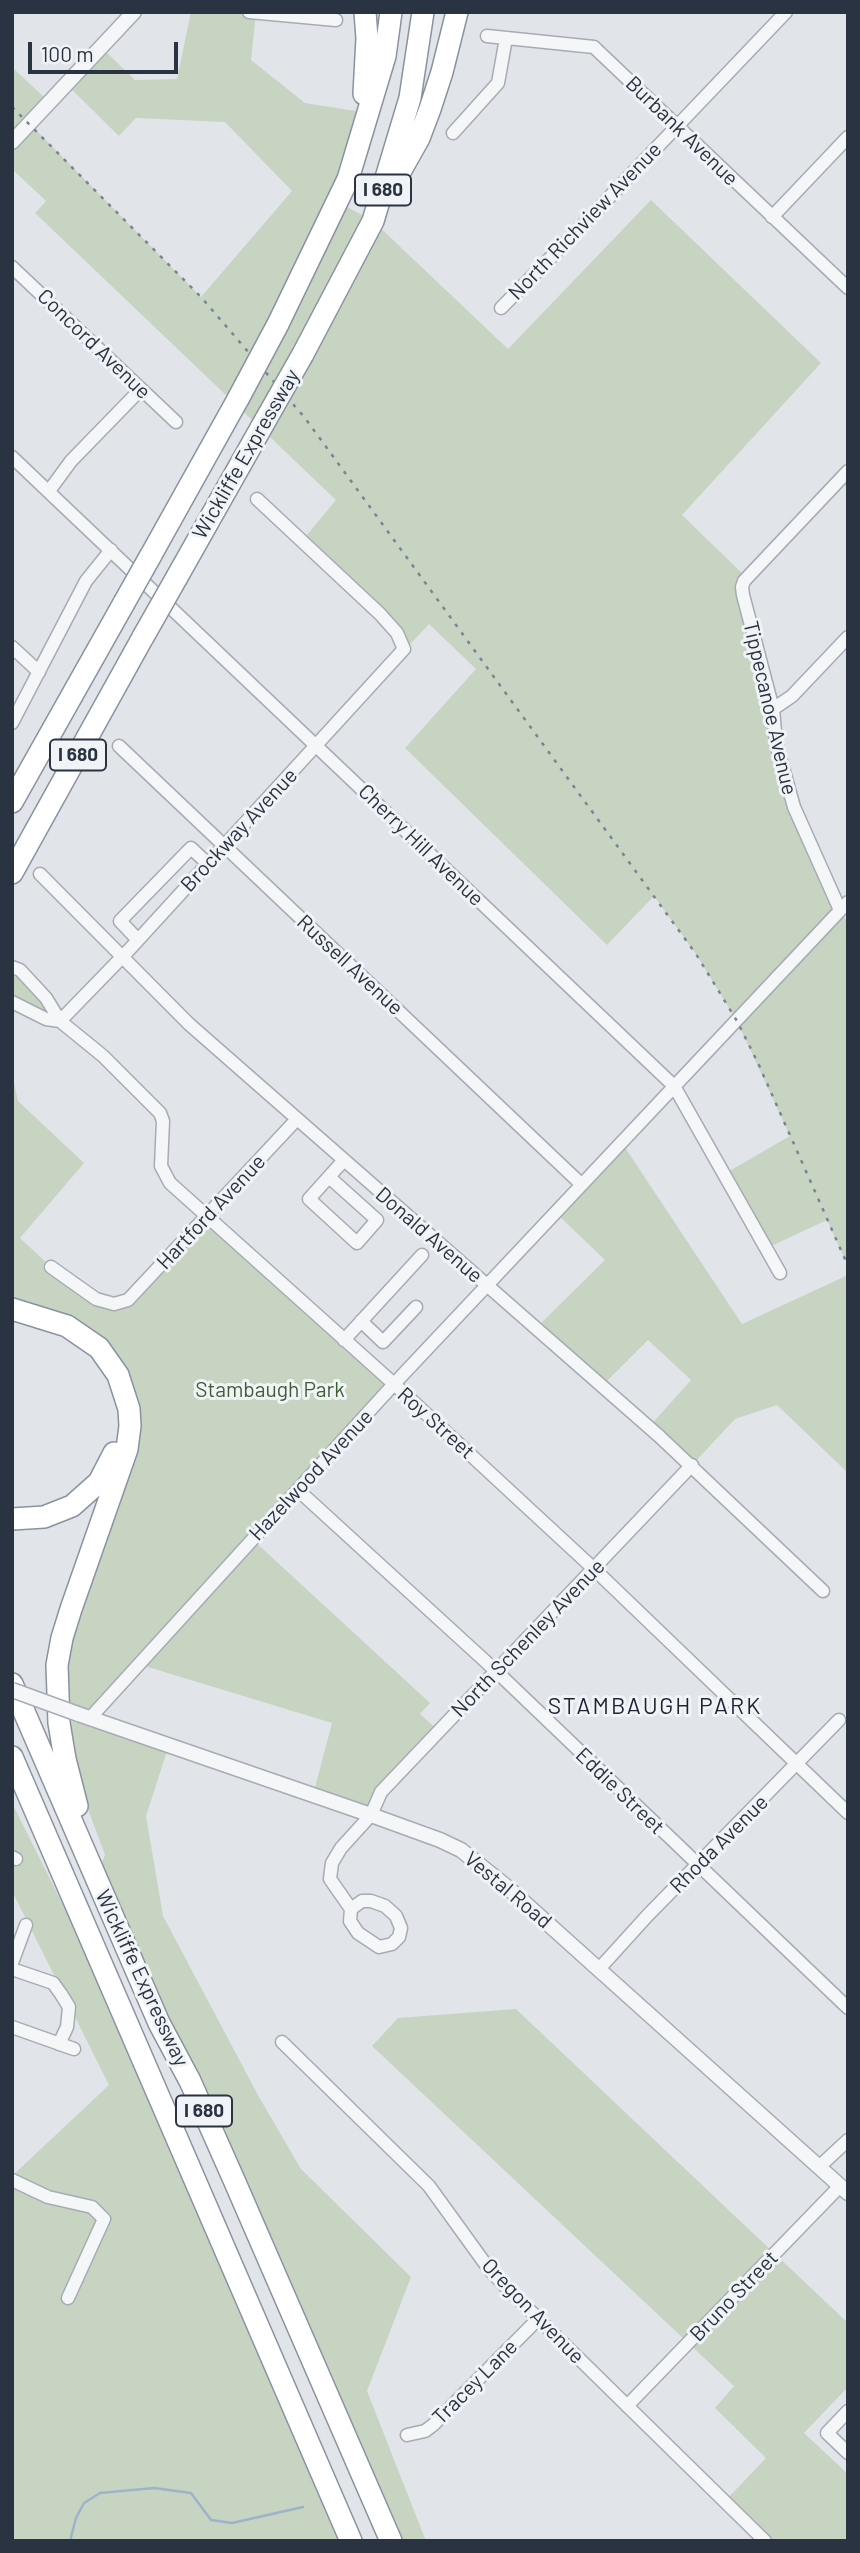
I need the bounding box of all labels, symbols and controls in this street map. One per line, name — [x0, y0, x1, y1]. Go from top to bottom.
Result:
scale bar — [32, 28, 182, 72]
text: 100 m — [41, 41, 94, 66]
street label: Burbank Avenue — [620, 71, 744, 191]
street label: North Richview Avenue — [503, 137, 667, 305]
road number: I 680 — [355, 174, 411, 206]
street label: Concord Avenue — [32, 284, 156, 404]
street label: Wickliffe Expressway — [187, 365, 305, 543]
street label: Tippecanoe Avenue — [738, 619, 802, 797]
road number: I 680 — [50, 740, 106, 770]
street label: Brockway Avenue — [175, 763, 303, 897]
street label: Cherry Hill Avenue — [353, 779, 489, 911]
street label: Russell Avenue — [292, 909, 408, 1021]
street label: Hartford Avenue — [151, 1149, 271, 1275]
street label: Donald Avenue — [370, 1182, 488, 1288]
park label: Stambaugh Park — [195, 1377, 345, 1403]
street label: Roy Street — [392, 1382, 480, 1464]
street label: Hazelwood Avenue — [244, 1404, 378, 1546]
street label: North Schenley Avenue — [446, 1554, 610, 1722]
district label: STAMBAUGH PARK — [550, 1692, 760, 1720]
street label: Eddie Street — [570, 1742, 670, 1840]
street label: Rhoda Avenue — [665, 1790, 773, 1898]
street label: Vestal Road — [459, 1846, 557, 1934]
street label: Wickliffe Expressway — [90, 1886, 194, 2070]
road number: I 680 — [176, 2096, 232, 2126]
street label: Bruno Street — [685, 2245, 783, 2347]
street label: Oregon Avenue — [476, 2253, 590, 2369]
street label: Tracey Lane — [427, 2334, 523, 2430]

